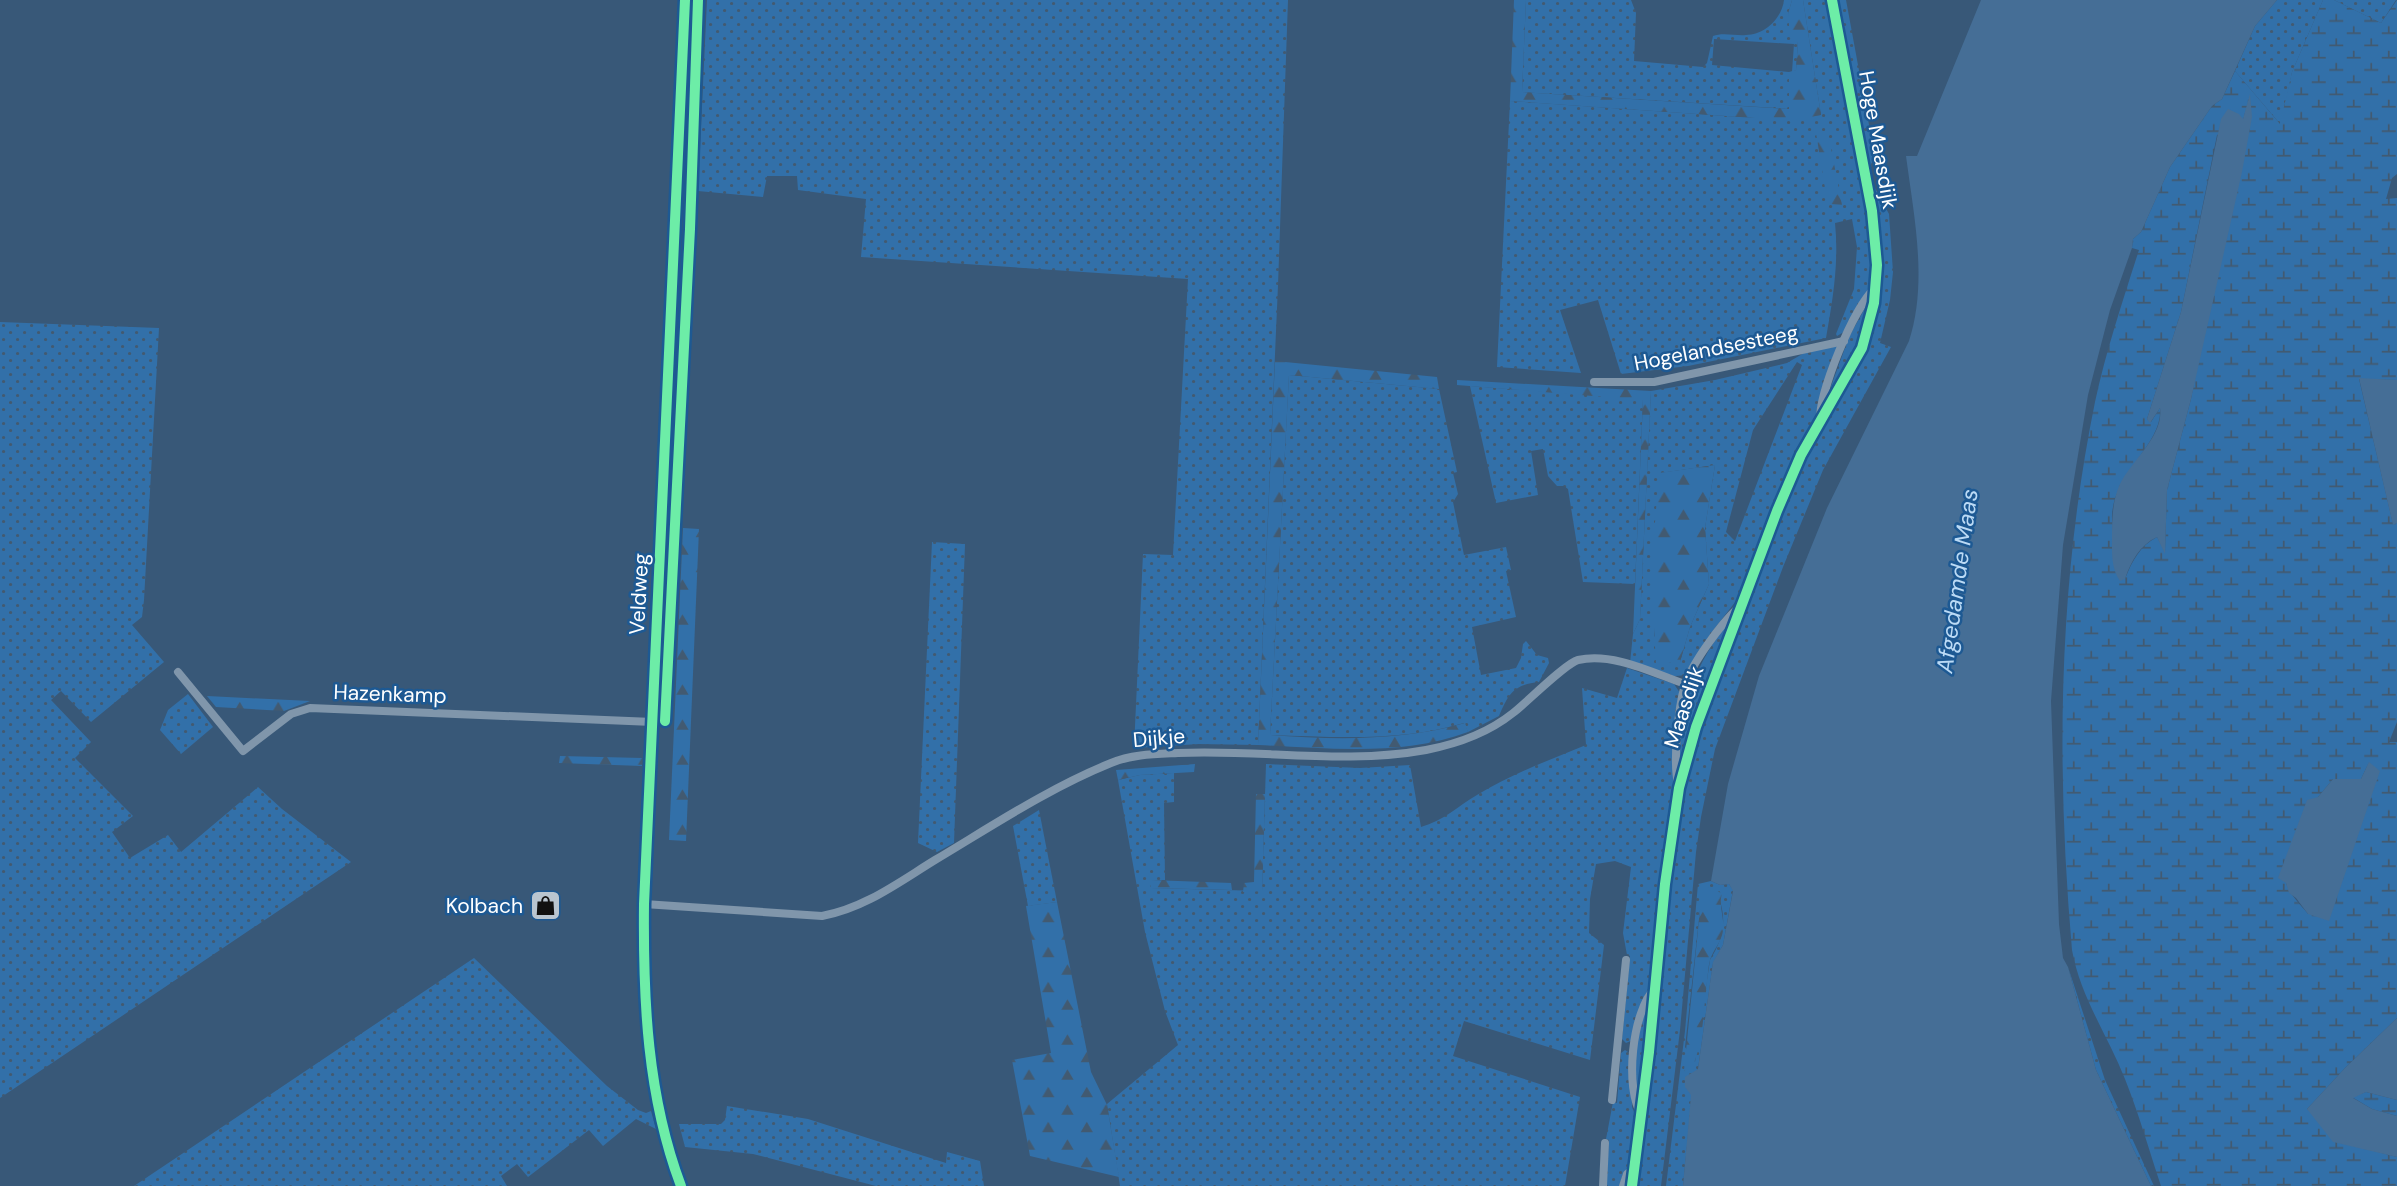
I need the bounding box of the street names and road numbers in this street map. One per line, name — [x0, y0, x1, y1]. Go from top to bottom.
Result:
street label: Hoge Maasdijk — [1852, 69, 1904, 212]
street label: Hogelandsesteeg — [1631, 318, 1801, 378]
street label: Veldweg — [623, 552, 655, 636]
street label: Maasdijk — [1658, 662, 1711, 752]
street label: Hazenkamp — [333, 678, 447, 710]
street label: Dijkje — [1132, 722, 1186, 754]

